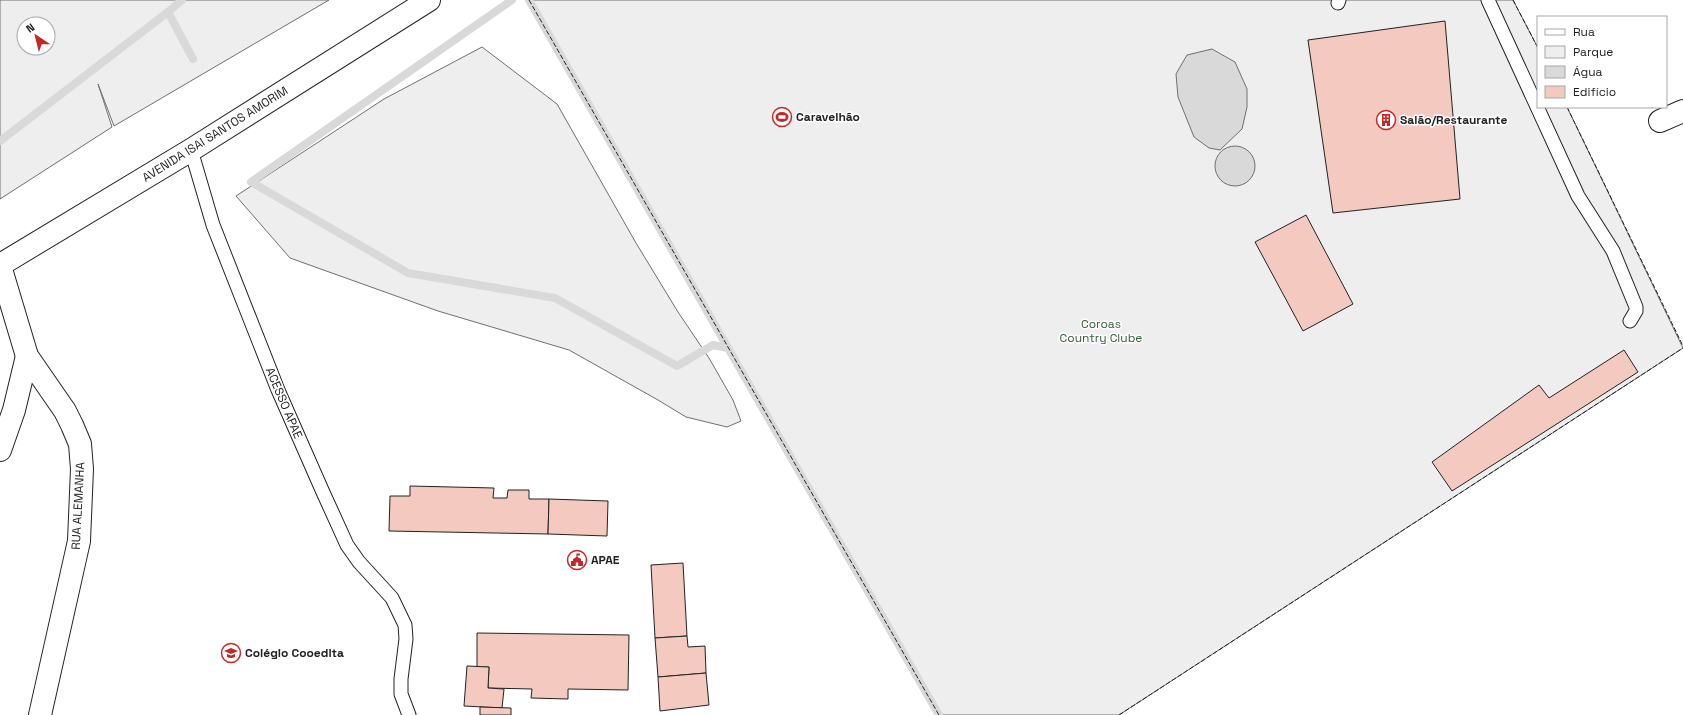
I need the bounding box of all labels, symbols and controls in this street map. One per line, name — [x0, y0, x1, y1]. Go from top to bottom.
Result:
north arrow — [16, 16, 56, 56]
legend — [1537, 16, 1667, 108]
text: N — [23, 20, 37, 36]
text: Rua — [1573, 24, 1595, 40]
text: Parque — [1573, 44, 1613, 60]
text: Água — [1573, 64, 1603, 80]
street label: AVENIDA ISAI SANTOS AMORIM — [139, 82, 291, 186]
text: Edifício — [1573, 84, 1616, 100]
sports icon: Caravelhão — [771, 106, 793, 128]
place label: Caravelhão — [796, 109, 860, 125]
building icon: Salão/Restaurante — [1375, 109, 1397, 131]
place label: Salão/Restaurante — [1400, 112, 1507, 128]
park label: Coroas Country Clube — [1060, 316, 1142, 346]
street label: ACESSO APAE — [262, 365, 306, 441]
street label: RUA ALEMANHA — [68, 461, 88, 550]
public building icon: APAE — [566, 549, 588, 571]
place label: APAE — [591, 552, 620, 568]
school or university icon: Colégio Cooedita — [220, 642, 242, 664]
place label: Colégio Cooedita — [245, 645, 344, 661]

